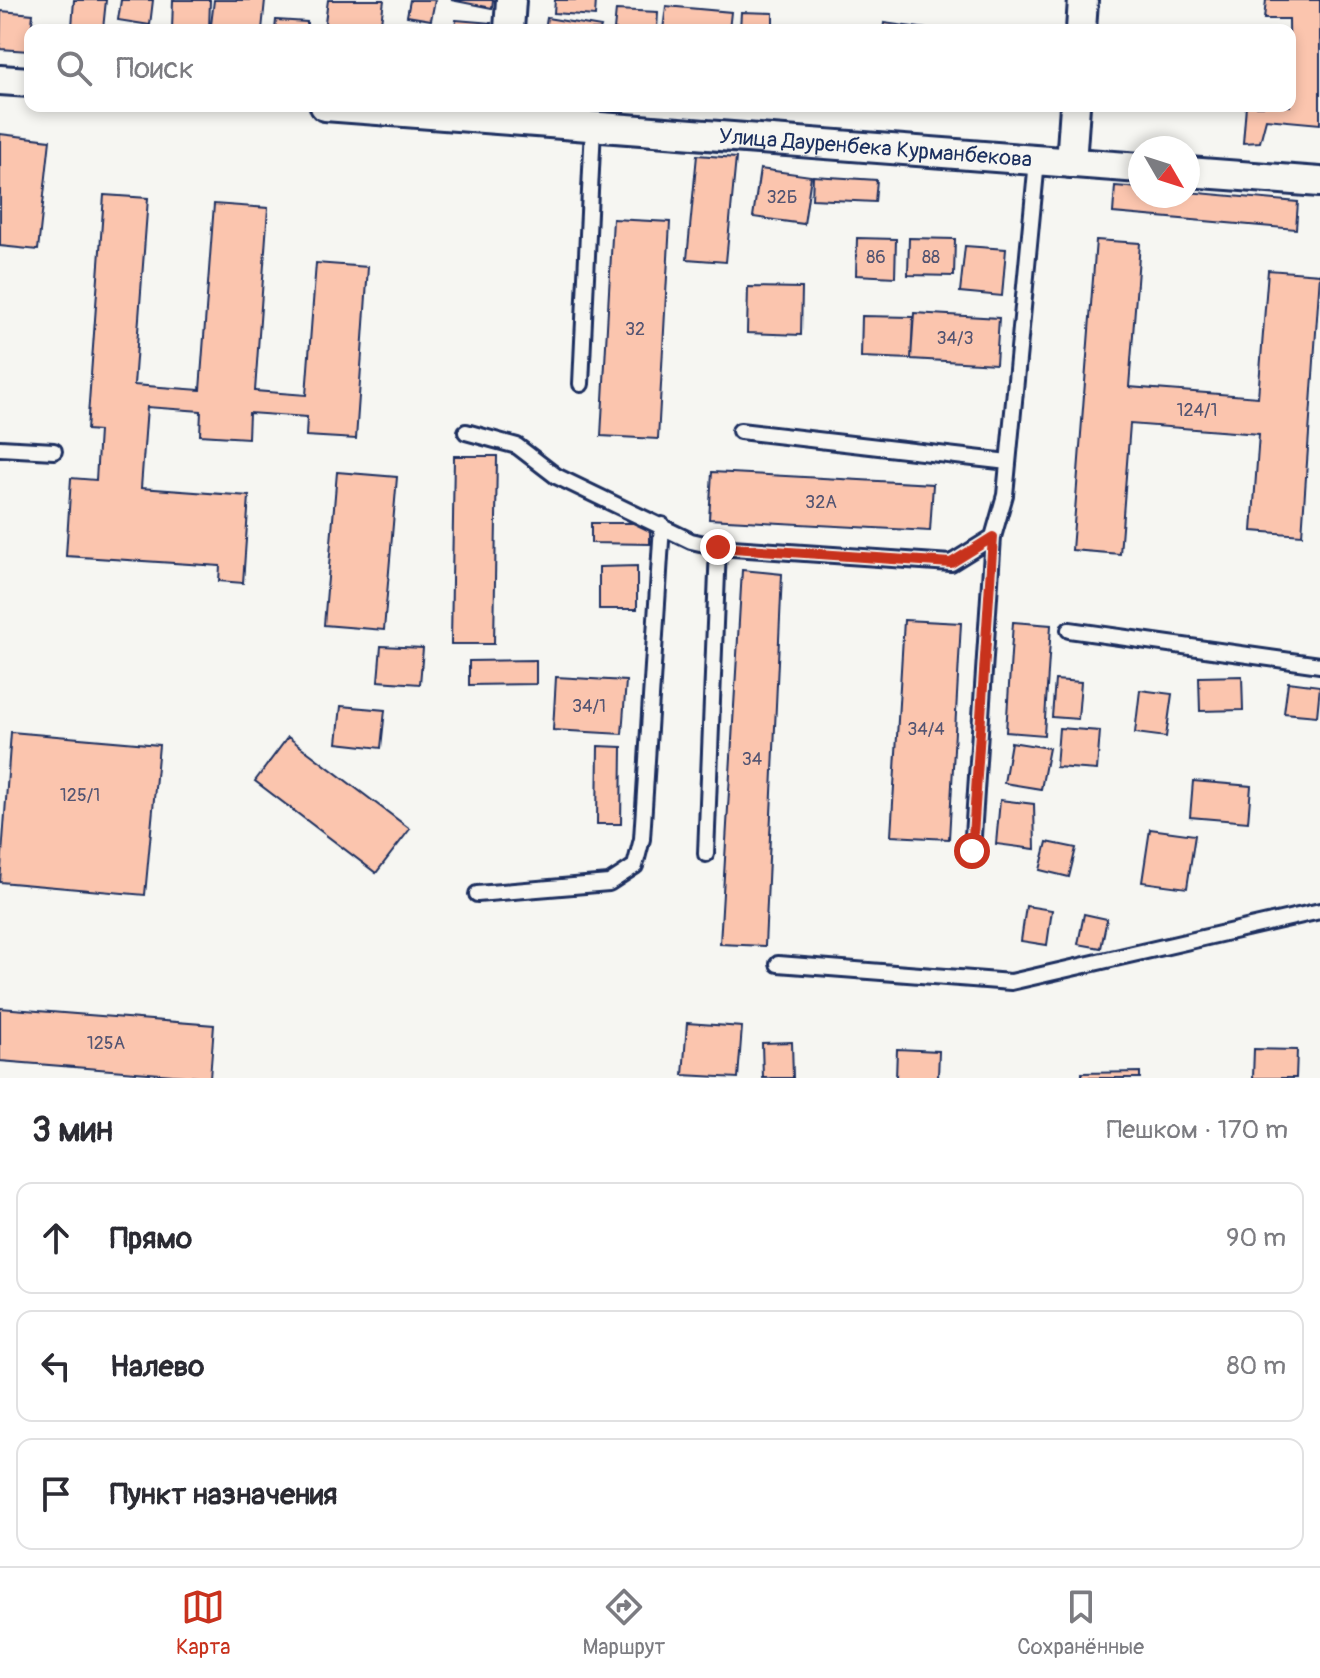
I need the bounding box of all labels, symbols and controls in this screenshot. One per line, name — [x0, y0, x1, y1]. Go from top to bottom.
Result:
search box — [24, 24, 1296, 112]
icon: search — [52, 46, 96, 90]
text: Поиск — [116, 50, 194, 87]
street label: Улица Дауренбека Курманбекова — [718, 122, 1033, 174]
north arrow — [1128, 136, 1200, 208]
house number: 32Б — [767, 186, 797, 209]
house number: 86 — [866, 246, 886, 269]
house number: 88 — [922, 246, 940, 269]
house number: 32 — [625, 318, 645, 341]
house number: 34/3 — [937, 327, 974, 350]
house number: 124/1 — [1176, 399, 1218, 422]
house number: 32А — [805, 491, 837, 514]
route end — [700, 529, 736, 565]
house number: 34/1 — [572, 695, 606, 718]
house number: 34/4 — [907, 718, 945, 741]
house number: 34 — [742, 748, 763, 771]
house number: 125/1 — [60, 784, 100, 807]
route start — [954, 833, 990, 869]
house number: 125А — [87, 1032, 126, 1055]
text: 3 мин — [32, 1109, 113, 1152]
text: Пешком · 170 m — [1107, 1114, 1288, 1146]
icon: ahead — [34, 1216, 78, 1260]
text: Прямо — [110, 1220, 192, 1257]
text: 90 m — [1226, 1222, 1286, 1254]
icon: left — [34, 1344, 78, 1388]
text: Налево — [110, 1348, 204, 1385]
text: 80 m — [1226, 1350, 1286, 1382]
icon: arrive — [34, 1472, 78, 1516]
text: Пункт назначения — [110, 1476, 337, 1513]
tab: Карта — [176, 1585, 231, 1661]
tab: Маршрут — [582, 1585, 665, 1661]
tab: Сохранённые — [1017, 1585, 1144, 1661]

